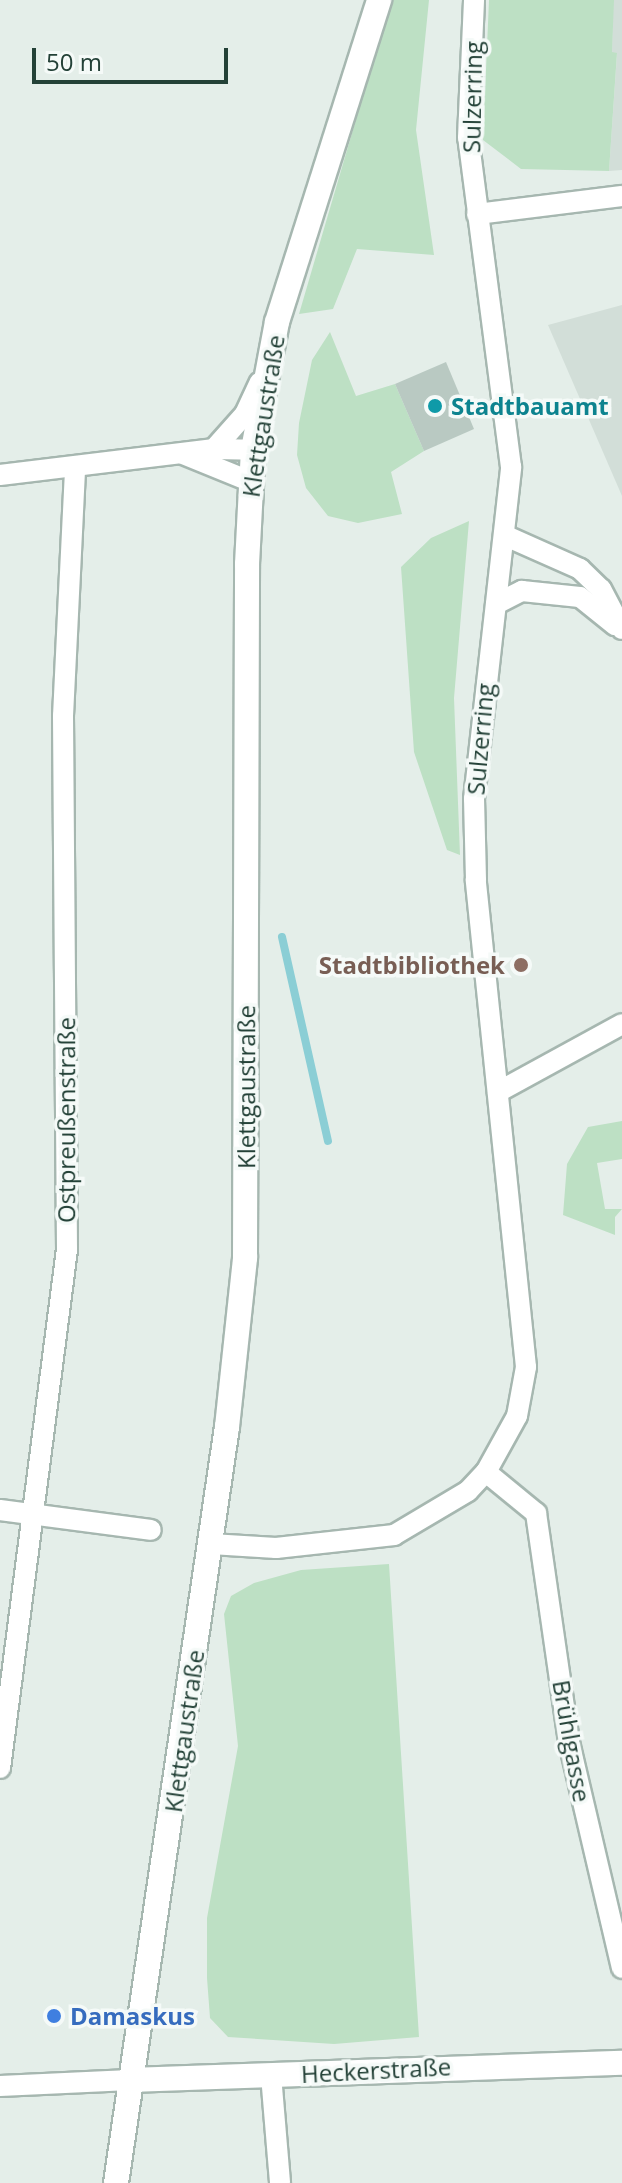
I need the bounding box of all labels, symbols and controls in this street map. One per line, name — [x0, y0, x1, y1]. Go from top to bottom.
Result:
scale bar — [36, 32, 232, 82]
street label: Sulzerring — [457, 41, 487, 153]
text: 50 m — [46, 45, 102, 78]
street label: Klettgaustraße — [236, 333, 290, 499]
place label: Stadtbauamt — [451, 392, 609, 420]
marker: Stadtbauamt — [426, 397, 444, 415]
street label: Sulzerring — [461, 682, 499, 796]
place label: Stadtbibliothek — [319, 951, 505, 979]
marker: Stadtbibliothek — [512, 956, 530, 974]
street label: Klettgaustraße — [232, 1005, 260, 1169]
street label: Ostpreußenstraße — [52, 1017, 80, 1223]
street label: Klettgaustraße — [158, 1648, 210, 1814]
street label: Brühlgasse — [547, 1678, 597, 1804]
place label: Damaskus — [70, 2002, 195, 2030]
marker: Damaskus — [45, 2007, 63, 2025]
street label: Heckerstraße — [300, 2052, 452, 2088]

